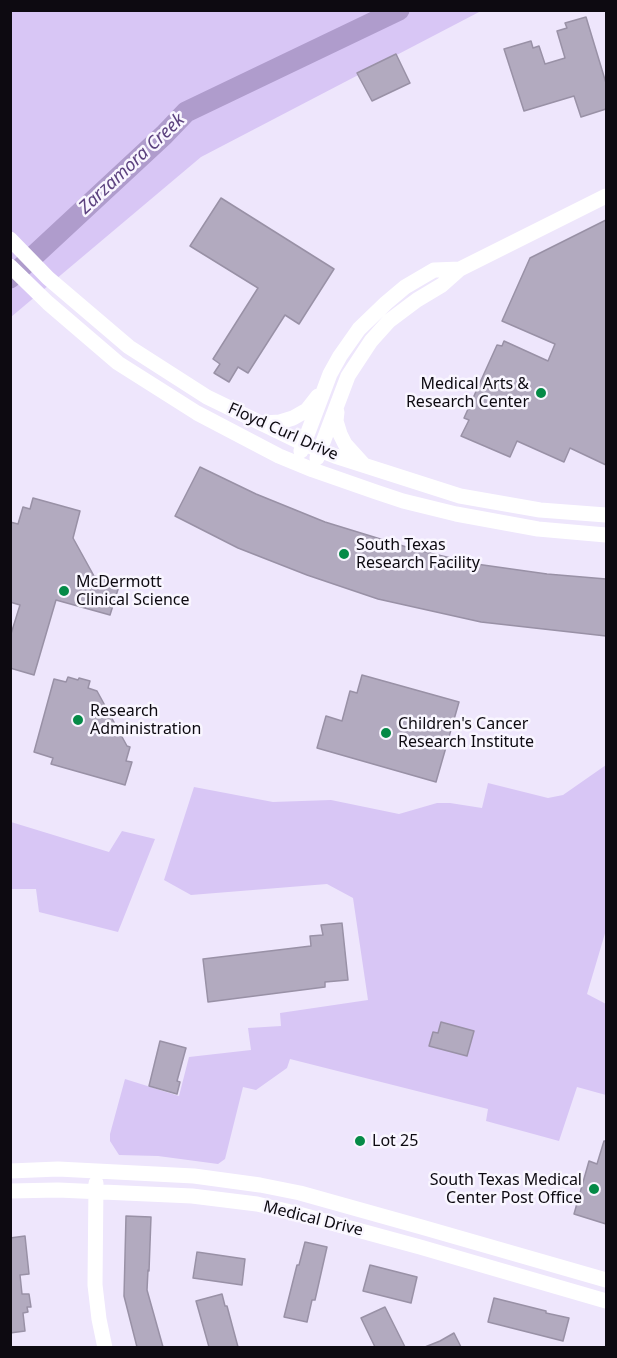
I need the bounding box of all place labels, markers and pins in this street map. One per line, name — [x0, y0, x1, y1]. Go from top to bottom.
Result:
place label: Medical Arts & Research Center — [406, 374, 529, 412]
marker: Medical Arts & Research Center — [534, 386, 548, 400]
place label: South Texas Research Facility — [356, 535, 480, 573]
marker: South Texas Research Facility — [337, 547, 351, 561]
place label: McDermott Clinical Science — [76, 572, 190, 610]
marker: McDermott Clinical Science — [57, 584, 71, 598]
place label: Research Administration — [90, 701, 201, 739]
marker: Research Administration — [71, 713, 85, 727]
place label: Children's Cancer Research Institute — [398, 714, 534, 752]
marker: Children's Cancer Research Institute — [379, 726, 393, 740]
place label: Lot 25 — [372, 1131, 418, 1151]
marker: Lot 25 — [353, 1134, 367, 1148]
place label: South Texas Medical Center Post Office — [430, 1170, 582, 1208]
marker: South Texas Medical Center Post Office — [587, 1182, 601, 1196]

